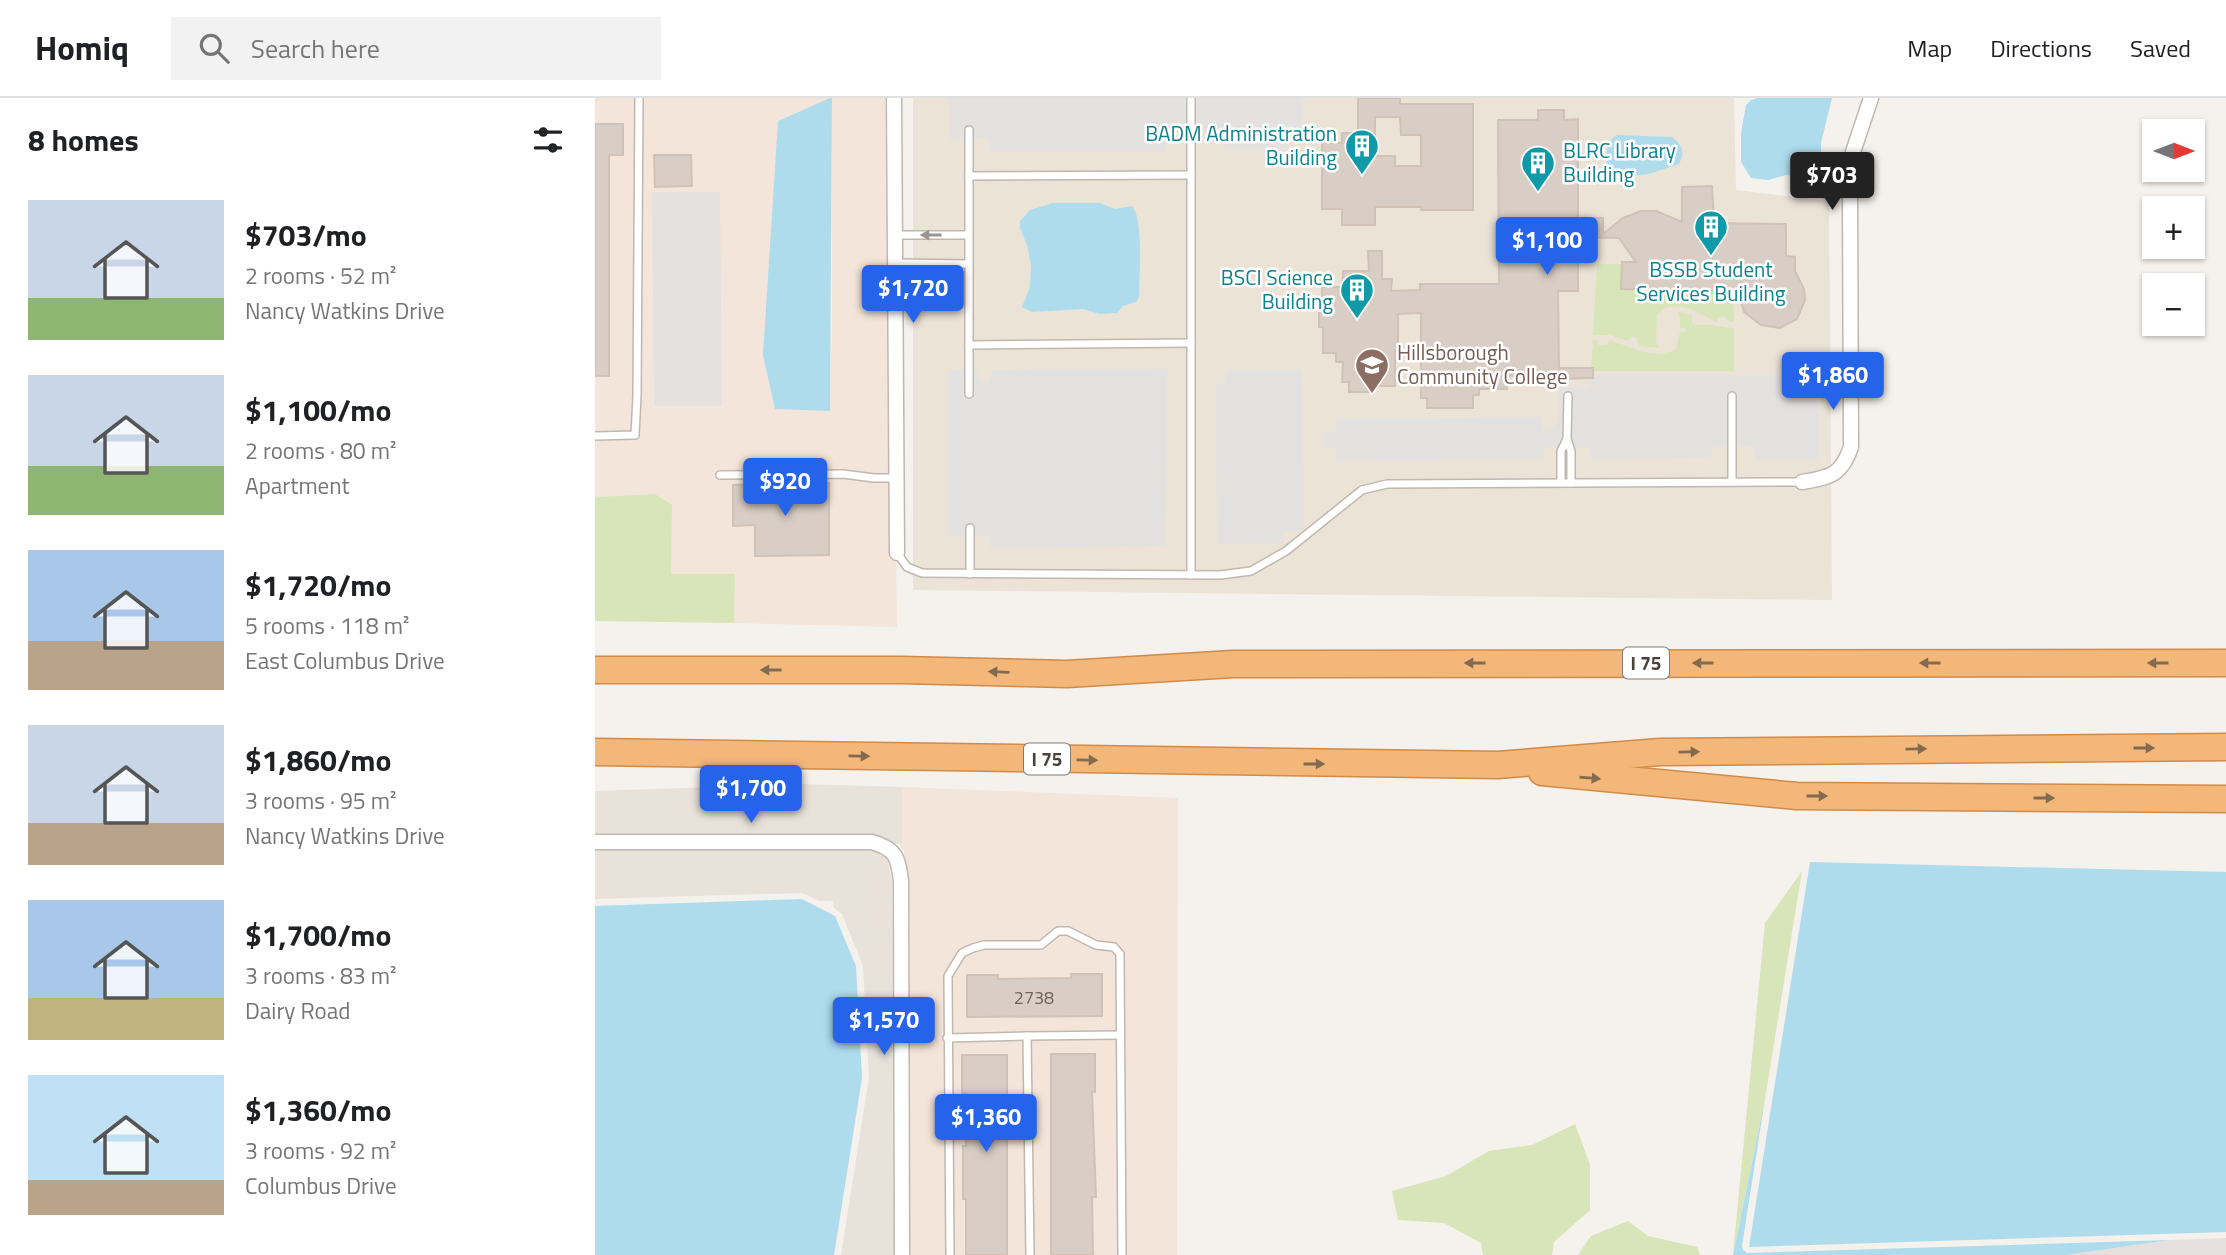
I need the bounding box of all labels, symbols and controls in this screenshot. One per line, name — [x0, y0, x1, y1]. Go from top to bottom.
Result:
search box — [171, 17, 661, 80]
text: Homiq — [35, 23, 129, 73]
icon: search — [195, 29, 233, 67]
text: Search here — [251, 29, 380, 68]
text: Map — [1907, 30, 1952, 66]
text: Directions — [1990, 30, 2092, 66]
text: Saved — [2130, 30, 2191, 66]
text: 8 homes — [28, 117, 139, 163]
place label: BADM Administration Building — [1145, 117, 1337, 173]
north arrow — [2142, 119, 2205, 182]
map controls — [2142, 119, 2205, 336]
icon: filters — [529, 121, 567, 159]
building icon: BADM Administration Building — [1343, 127, 1381, 176]
place label: BLRC Library Building — [1563, 134, 1676, 190]
building icon: BLRC Library Building — [1519, 144, 1557, 193]
pin: $703 — [1791, 152, 1873, 212]
text: $703 — [1806, 157, 1858, 192]
button: + — [2142, 196, 2205, 259]
building icon: BSSB Student Services Building — [1692, 208, 1730, 257]
text: $703/mo — [245, 212, 367, 258]
pin: $1,100 — [1490, 218, 1604, 277]
text: $1,100 — [1512, 222, 1582, 257]
icon: home — [84, 228, 168, 312]
one-way arrow — [920, 229, 942, 241]
place label: BSSB Student Services Building — [1636, 253, 1786, 309]
text: 2 rooms · 52 m² — [245, 258, 396, 293]
place label: BSCI Science Building — [1221, 261, 1333, 317]
pin: $1,720 — [856, 266, 970, 325]
text: $1,720 — [878, 270, 948, 305]
building icon: BSCI Science Building — [1338, 271, 1376, 320]
button: − — [2142, 273, 2205, 336]
text: Nancy Watkins Drive — [245, 293, 445, 328]
place label: Hillsborough Community College — [1397, 336, 1568, 392]
school or university icon: Hillsborough Community College — [1353, 346, 1391, 395]
pin: $1,860 — [1776, 352, 1890, 412]
text: $1,860 — [1798, 357, 1868, 392]
text: $1,100/mo — [245, 387, 391, 433]
icon: home — [84, 403, 168, 487]
text: 2 rooms · 80 m² — [245, 433, 396, 468]
pin: $920 — [744, 458, 826, 518]
text: $920 — [759, 463, 811, 498]
text: Apartment — [245, 468, 350, 503]
text: $1,720/mo — [245, 562, 391, 608]
icon: home — [84, 578, 168, 662]
text: 5 rooms · 118 m² — [245, 608, 409, 643]
text: East Columbus Drive — [245, 643, 445, 678]
road number: I 75 — [1623, 648, 1669, 678]
one-way arrow — [1464, 657, 1486, 669]
one-way arrow — [1692, 657, 1714, 669]
one-way arrow — [1919, 657, 1941, 669]
one-way arrow — [2147, 657, 2169, 669]
one-way arrow — [760, 664, 782, 676]
one-way arrow — [987, 667, 1009, 678]
text: $1,860/mo — [245, 737, 391, 783]
one-way arrow — [2133, 742, 2155, 754]
one-way arrow — [1905, 743, 1927, 755]
road number: I 75 — [1024, 744, 1070, 774]
one-way arrow — [1678, 746, 1700, 757]
one-way arrow — [848, 751, 870, 762]
icon: home — [84, 753, 168, 837]
one-way arrow — [1076, 754, 1098, 766]
one-way arrow — [1303, 758, 1325, 770]
pin: $1,700 — [694, 766, 808, 825]
text: $1,700 — [716, 770, 786, 805]
one-way arrow — [1579, 772, 1601, 783]
text: 3 rooms · 95 m² — [245, 783, 396, 818]
one-way arrow — [1806, 790, 1828, 802]
one-way arrow — [2034, 792, 2056, 803]
text: Nancy Watkins Drive — [245, 818, 445, 853]
text: $1,700/mo — [245, 912, 391, 958]
icon: home — [84, 928, 168, 1012]
text: 3 rooms · 83 m² — [245, 958, 396, 993]
house number: 2738 — [1014, 984, 1054, 1011]
text: Dairy Road — [245, 993, 350, 1028]
pin: $1,570 — [827, 998, 941, 1057]
text: $1,570 — [849, 1002, 919, 1037]
text: $1,360/mo — [245, 1087, 391, 1133]
pin: $1,360 — [929, 1094, 1043, 1154]
text: $1,360 — [951, 1099, 1021, 1134]
icon: home — [84, 1103, 168, 1187]
text: 3 rooms · 92 m² — [245, 1133, 396, 1168]
text: Columbus Drive — [245, 1168, 397, 1203]

